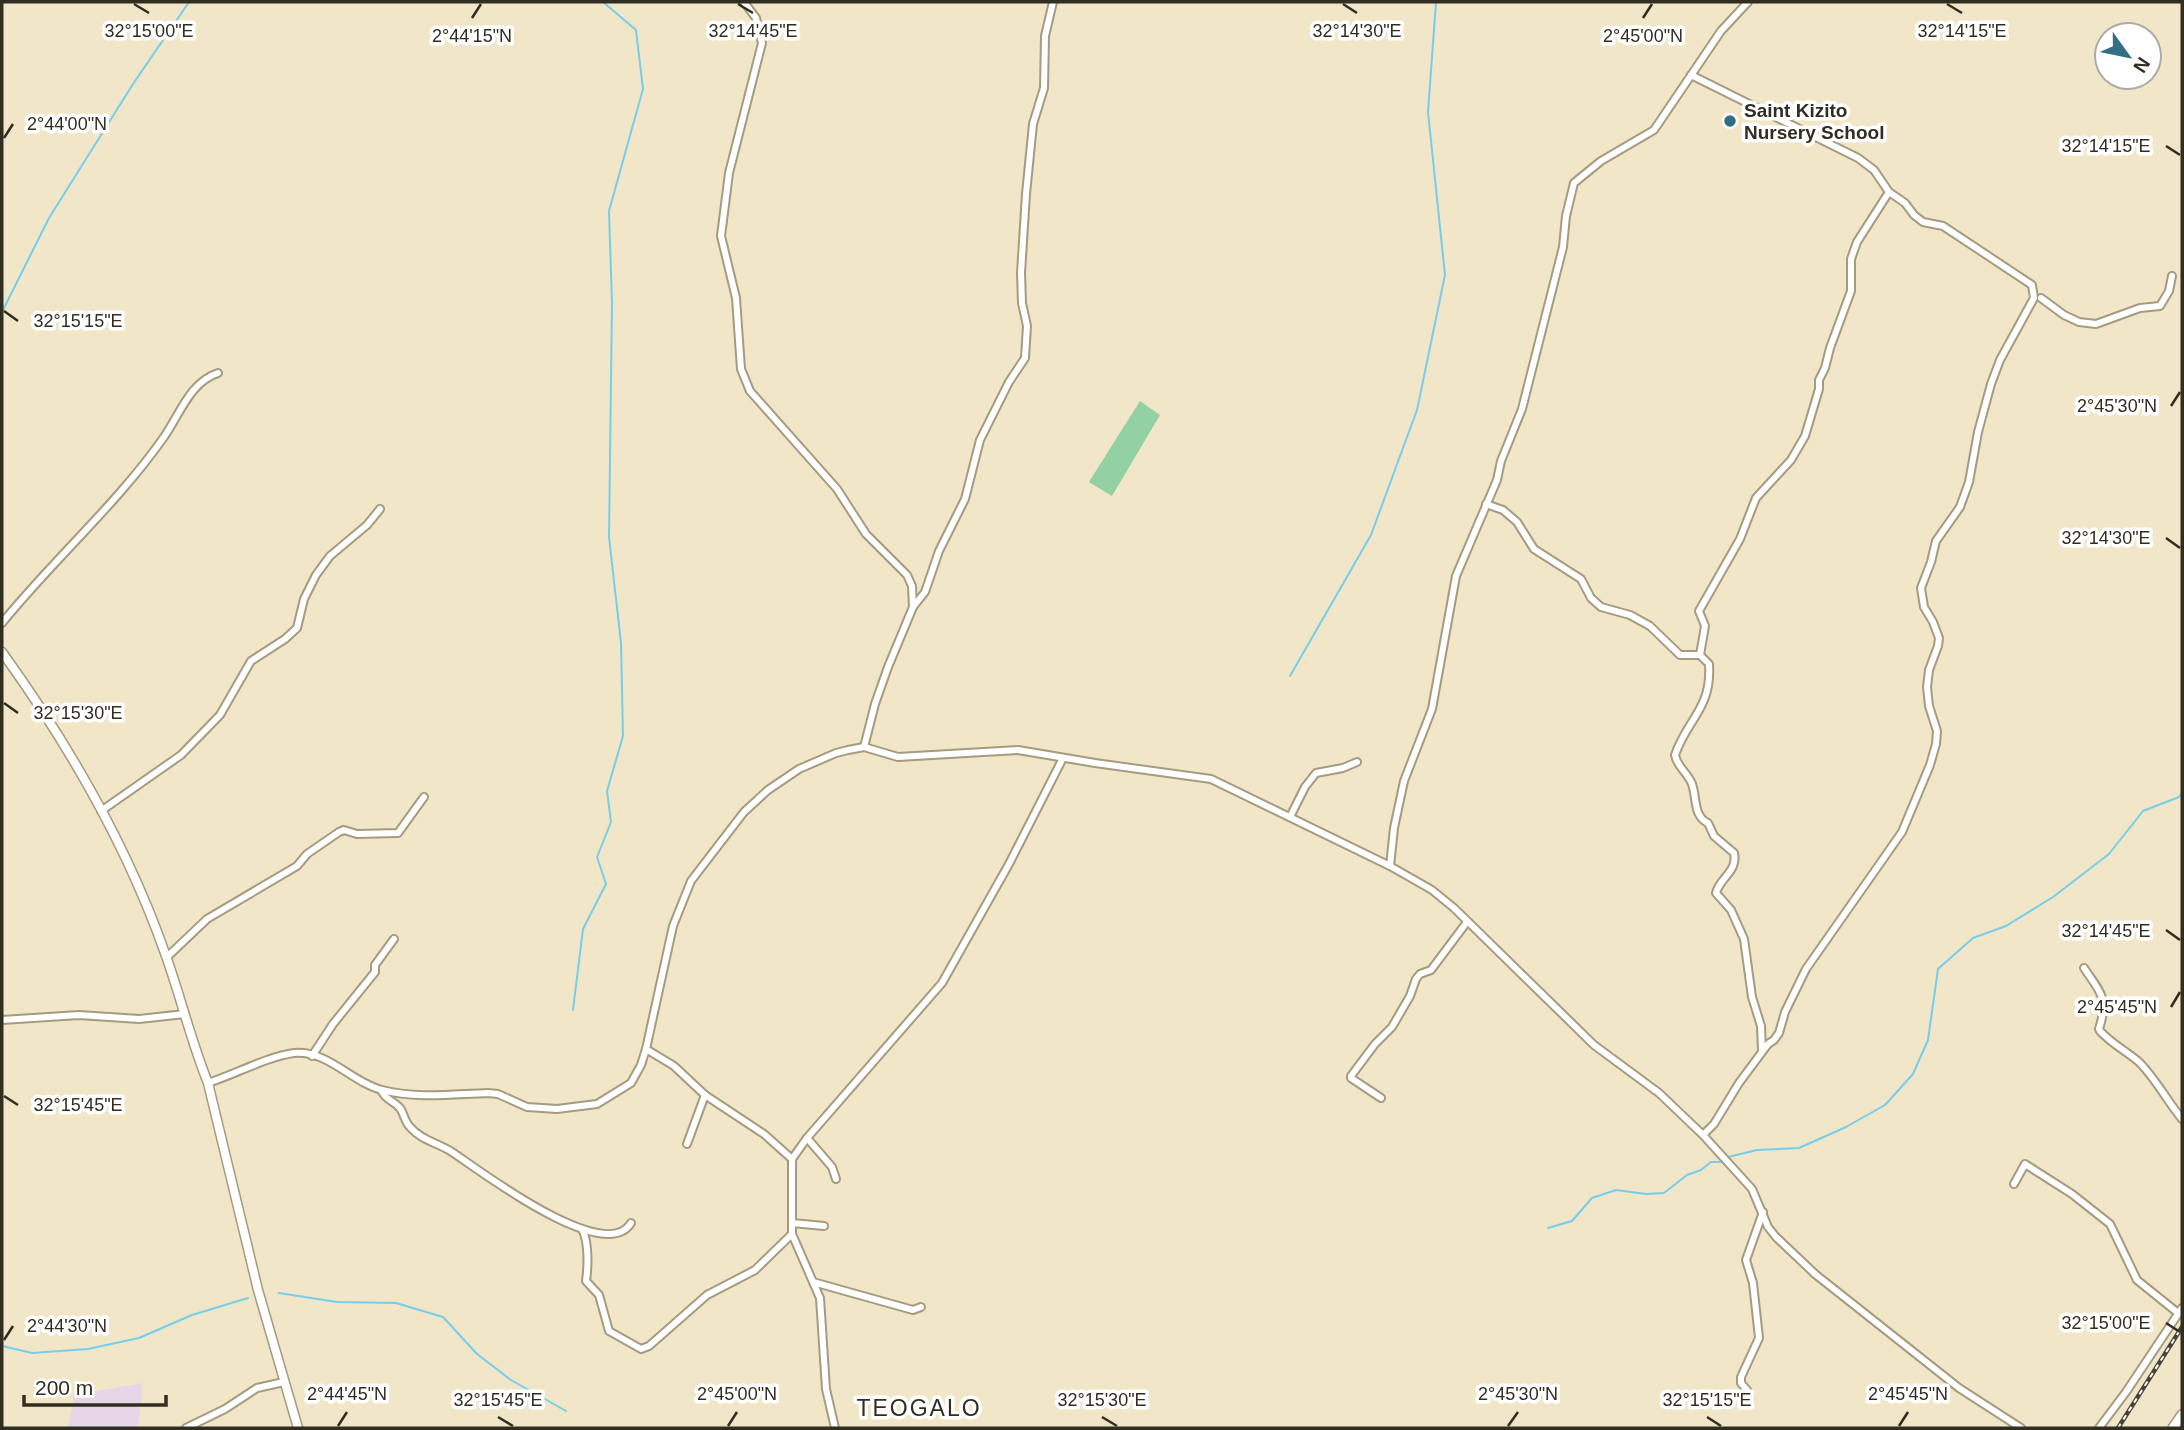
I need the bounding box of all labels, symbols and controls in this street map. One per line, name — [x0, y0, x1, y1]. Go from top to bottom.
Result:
text: 32°15'00"E — [104, 21, 194, 41]
text: 32°14'45"E — [708, 21, 798, 41]
text: 32°14'30"E — [1312, 21, 1402, 41]
text: 32°14'15"E — [1917, 21, 2007, 41]
north arrow — [2093, 21, 2163, 91]
text: 2°44'15"N — [432, 26, 512, 46]
text: 2°45'00"N — [1603, 26, 1683, 46]
text: N — [2129, 54, 2154, 76]
place label: Saint Kizito Nursery School — [1744, 100, 1884, 143]
marker: Saint Kizito Nursery School — [1722, 113, 1738, 129]
text: 2°44'00"N — [27, 114, 107, 134]
text: 32°14'15"E — [2061, 136, 2151, 156]
text: 32°15'15"E — [33, 311, 123, 331]
text: 2°45'30"N — [2077, 396, 2157, 416]
text: 32°14'30"E — [2061, 528, 2151, 548]
text: 32°15'30"E — [33, 703, 123, 723]
text: 32°14'45"E — [2061, 921, 2151, 941]
text: 2°45'45"N — [2077, 997, 2157, 1017]
text: 32°15'45"E — [33, 1095, 123, 1115]
text: 32°15'00"E — [2061, 1313, 2151, 1333]
text: 2°44'30"N — [27, 1316, 107, 1336]
scale bar — [24, 1364, 166, 1408]
text: 200 m — [35, 1376, 93, 1399]
text: 2°44'45"N — [307, 1384, 387, 1404]
text: 2°45'00"N — [697, 1384, 777, 1404]
text: 2°45'30"N — [1478, 1384, 1558, 1404]
text: 2°45'45"N — [1868, 1384, 1948, 1404]
text: 32°15'45"E — [453, 1390, 543, 1410]
text: 32°15'30"E — [1057, 1390, 1147, 1410]
text: 32°15'15"E — [1662, 1390, 1752, 1410]
district label: TEOGALO — [856, 1395, 982, 1421]

